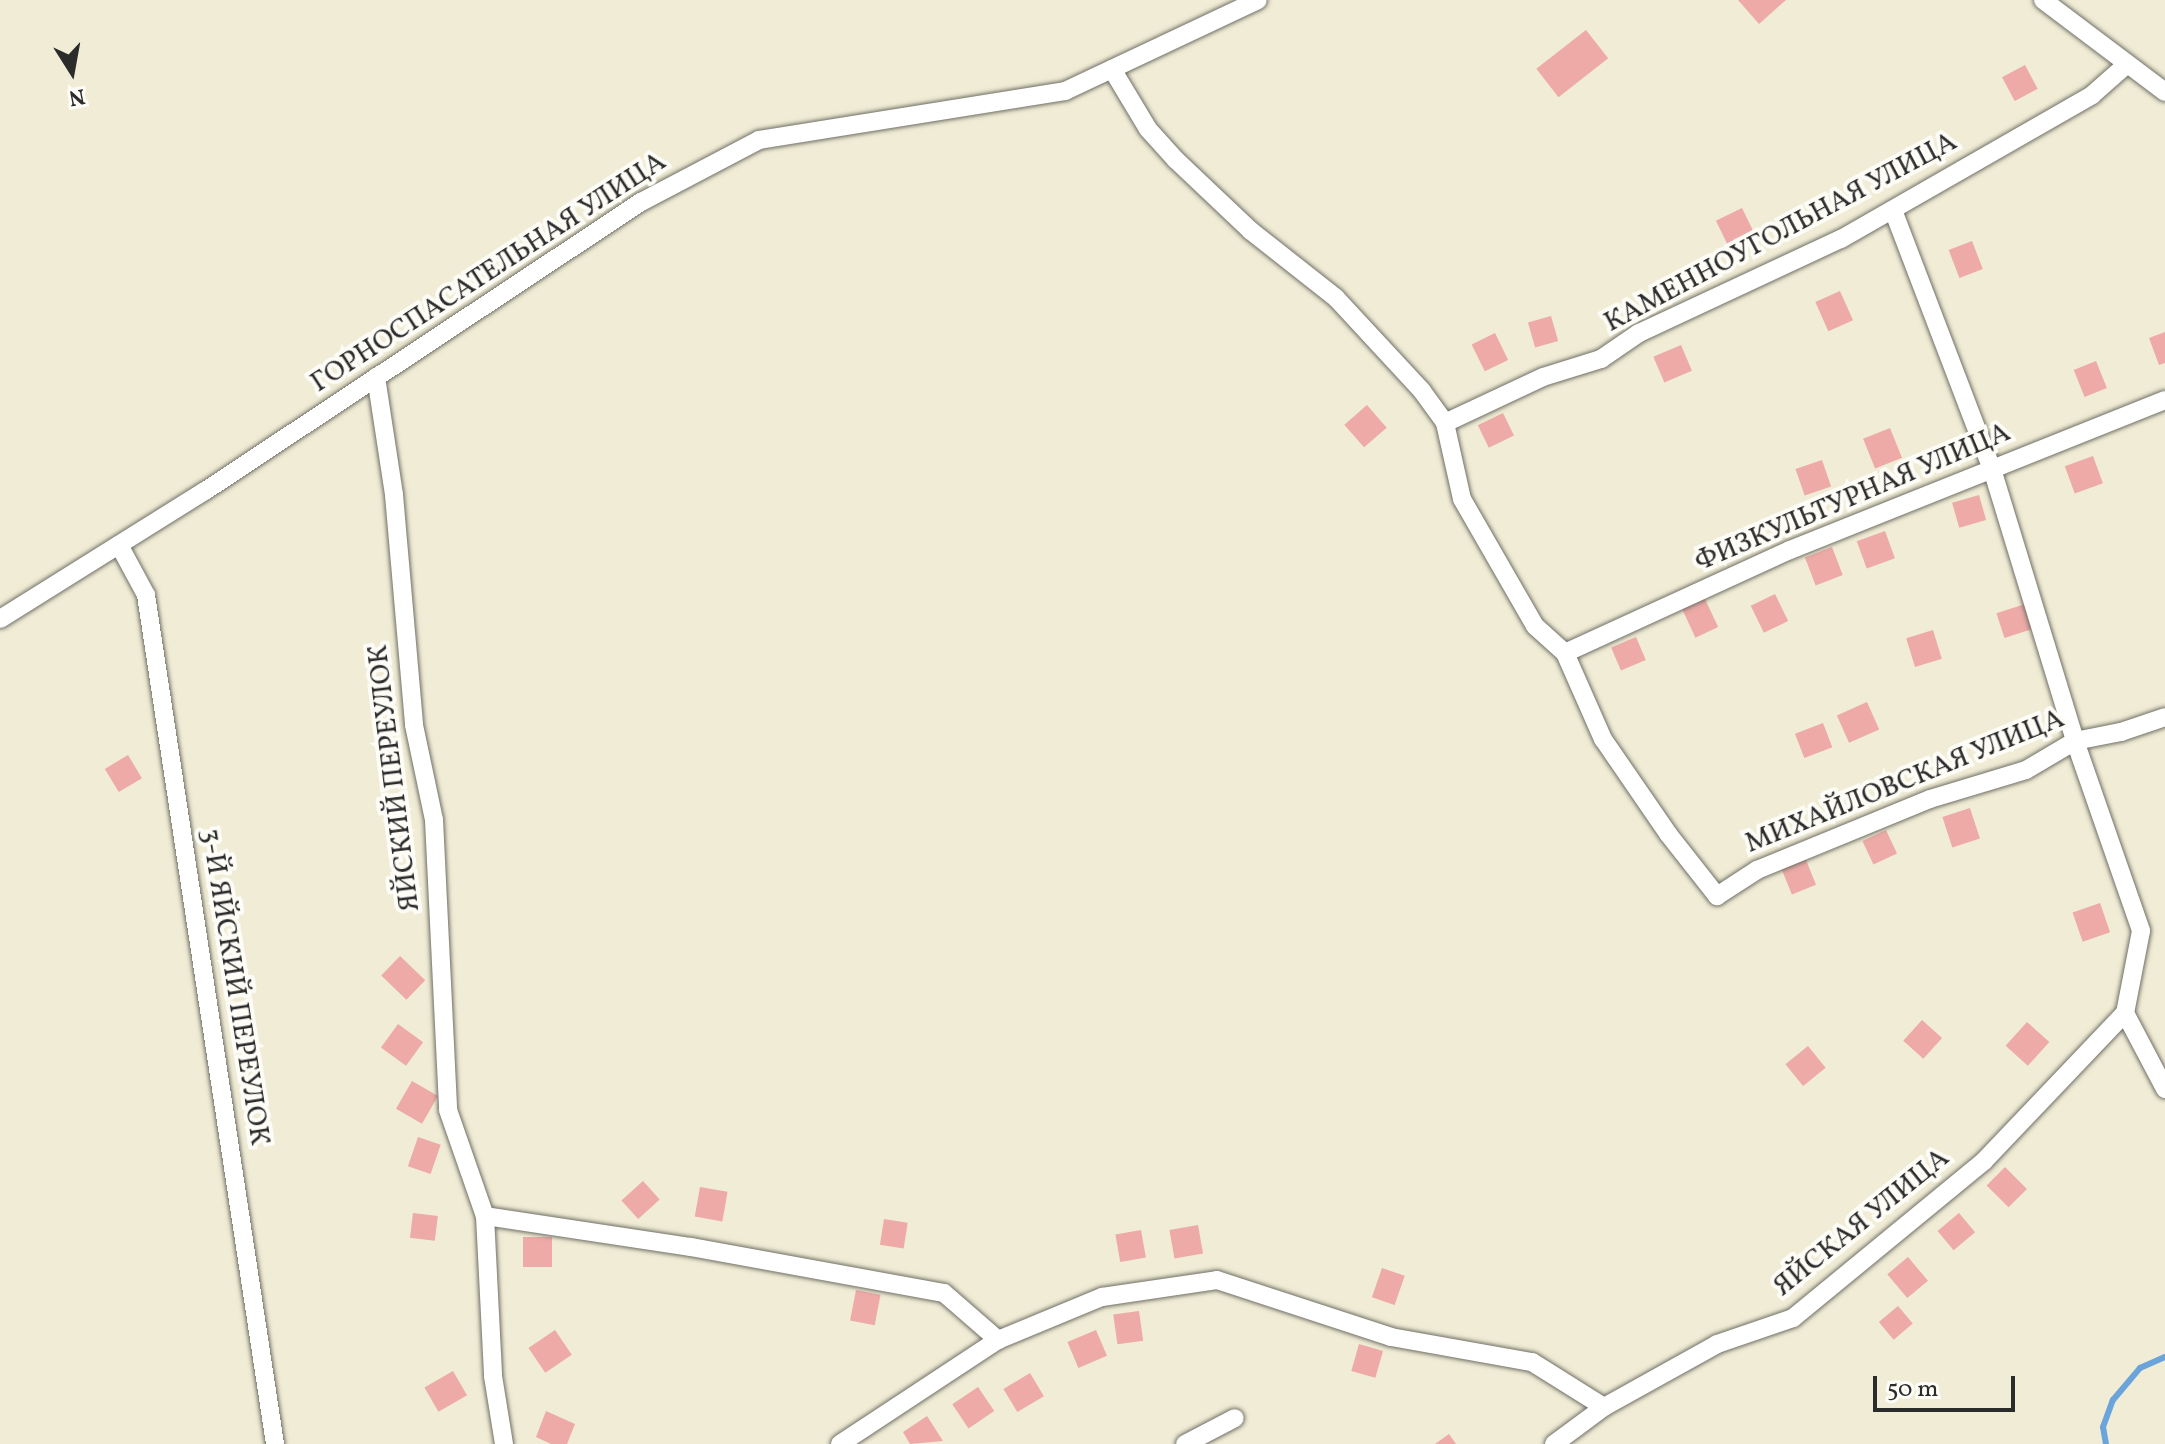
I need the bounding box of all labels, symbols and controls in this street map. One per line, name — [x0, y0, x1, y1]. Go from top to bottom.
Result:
north arrow — [32, 32, 112, 112]
text: N — [66, 79, 87, 113]
street label: КАМЕННОУГОЛЬНАЯ УЛИЦА — [1599, 126, 1963, 340]
street label: ГОРНОСПАСАТЕЛЬНАЯ УЛИЦА — [305, 145, 673, 401]
street label: ФИЗКУЛЬТУРНАЯ УЛИЦА — [1690, 416, 2016, 580]
street label: ЯЙСКИЙ ПЕРЕУЛОК — [362, 643, 428, 913]
street label: МИХАЙЛОВСКАЯ УЛИЦА — [1741, 703, 2069, 861]
street label: 3-Й ЯЙСКИЙ ПЕРЕУЛОК — [192, 826, 276, 1148]
street label: ЯЙСКАЯ УЛИЦА — [1767, 1142, 1957, 1304]
scale bar — [1877, 1360, 2019, 1410]
text: 50 m — [1887, 1373, 1939, 1407]

